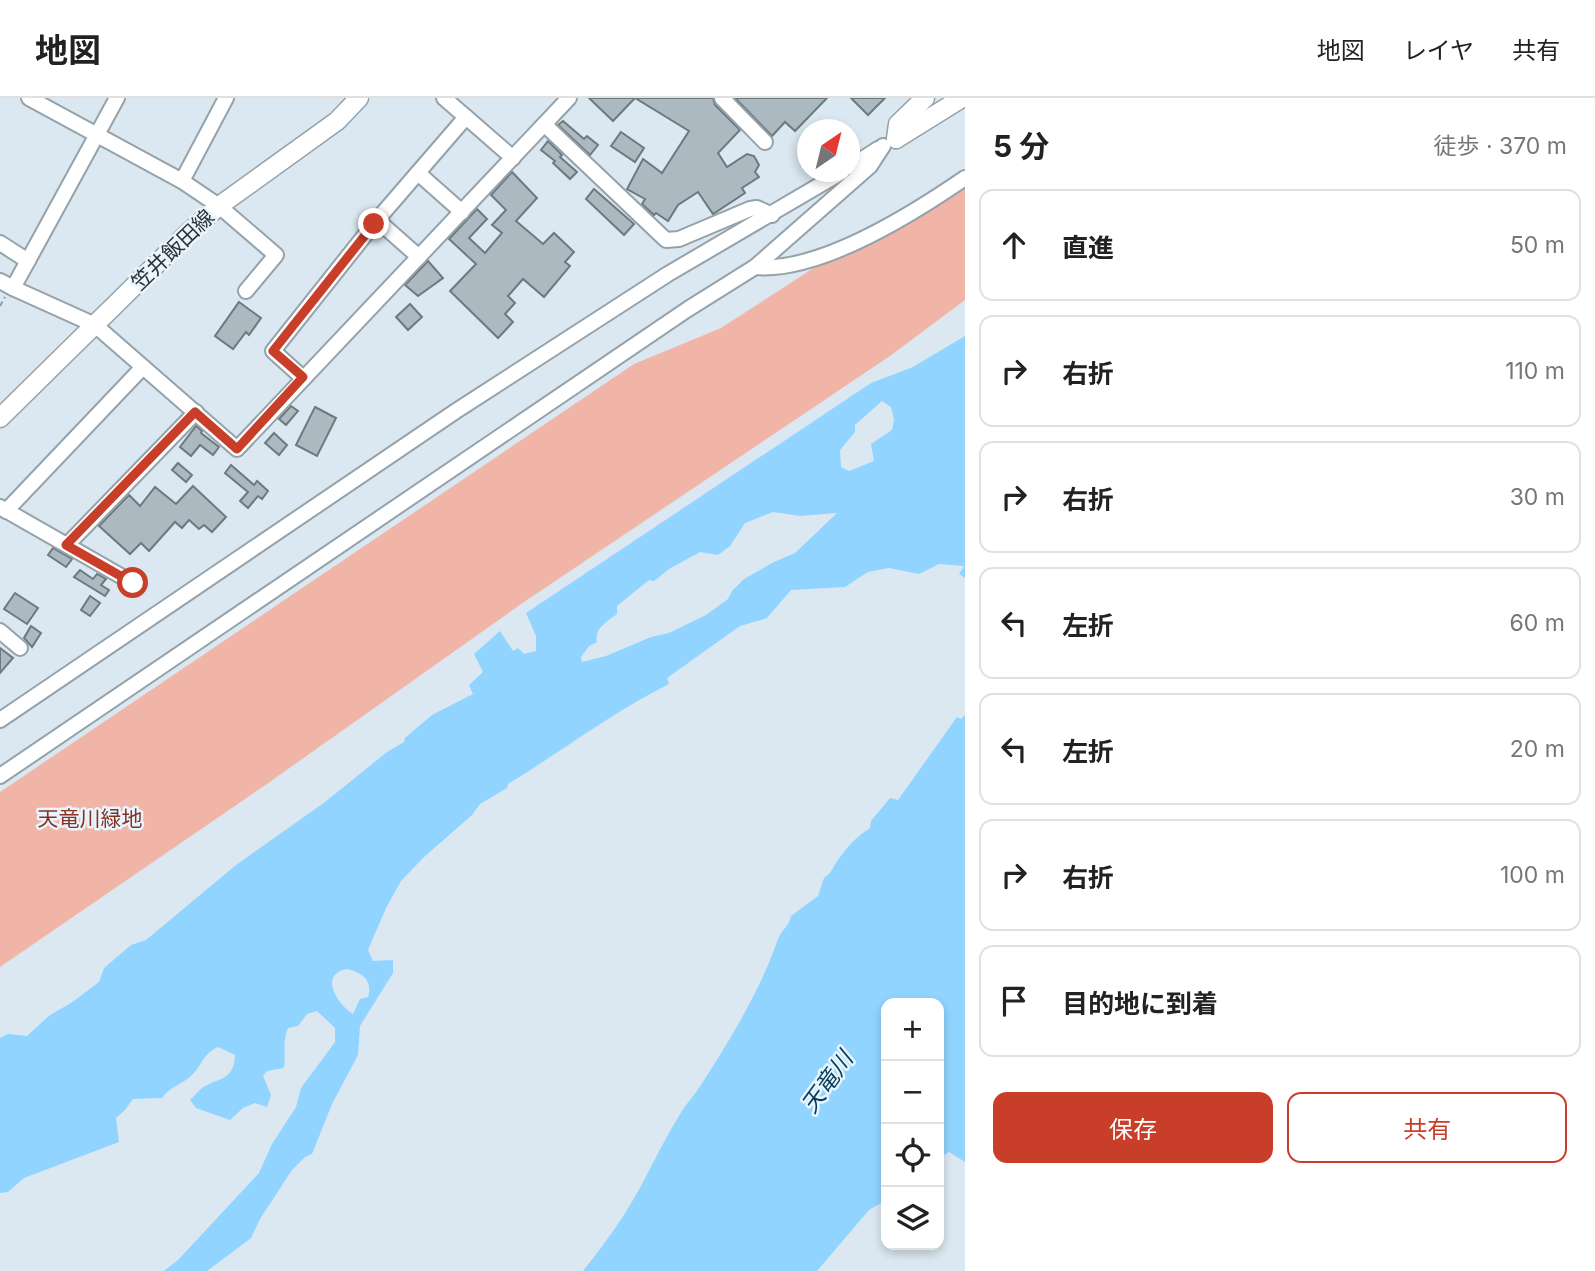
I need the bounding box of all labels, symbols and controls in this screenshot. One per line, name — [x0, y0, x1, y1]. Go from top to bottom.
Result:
text: 地図 — [35, 30, 101, 70]
text: 地図 — [1317, 36, 1365, 65]
text: レイヤ — [1403, 36, 1474, 65]
text: 共有 — [1512, 36, 1560, 65]
north arrow — [797, 119, 860, 182]
text: 5 分 — [993, 128, 1049, 164]
text: 徒歩 · 370 m — [1433, 132, 1567, 160]
street label: 笠井飯田線 — [126, 204, 219, 295]
route end — [358, 208, 389, 239]
icon: ahead — [995, 226, 1033, 264]
text: 50 m — [1510, 231, 1565, 259]
text: 直進 — [1062, 232, 1114, 263]
icon: right — [995, 352, 1033, 390]
text: 110 m — [1505, 357, 1565, 385]
text: 右折 — [1062, 358, 1114, 389]
icon: right — [995, 478, 1033, 516]
text: 30 m — [1510, 483, 1565, 511]
text: 右折 — [1062, 484, 1114, 515]
route start — [117, 567, 148, 598]
icon: left — [995, 604, 1033, 642]
text: 60 m — [1510, 609, 1565, 637]
text: 左折 — [1062, 610, 1114, 641]
icon: left — [995, 730, 1033, 768]
text: 20 m — [1510, 735, 1565, 763]
text: 左折 — [1062, 736, 1114, 767]
park label: 天竜川緑地 — [38, 806, 143, 831]
icon: right — [995, 856, 1033, 894]
text: 100 m — [1500, 861, 1565, 889]
text: 右折 — [1062, 862, 1114, 893]
icon: arrive — [995, 982, 1033, 1020]
text: 目的地に到着 — [1062, 988, 1218, 1019]
map controls — [881, 998, 944, 1250]
button: + — [881, 998, 944, 1061]
water label: 天竜川 — [795, 1043, 860, 1118]
button: − — [881, 1061, 944, 1124]
button: 保存 — [993, 1092, 1273, 1163]
button: 共有 — [1287, 1092, 1567, 1163]
button: locate — [881, 1124, 944, 1187]
button: layers — [881, 1187, 944, 1250]

